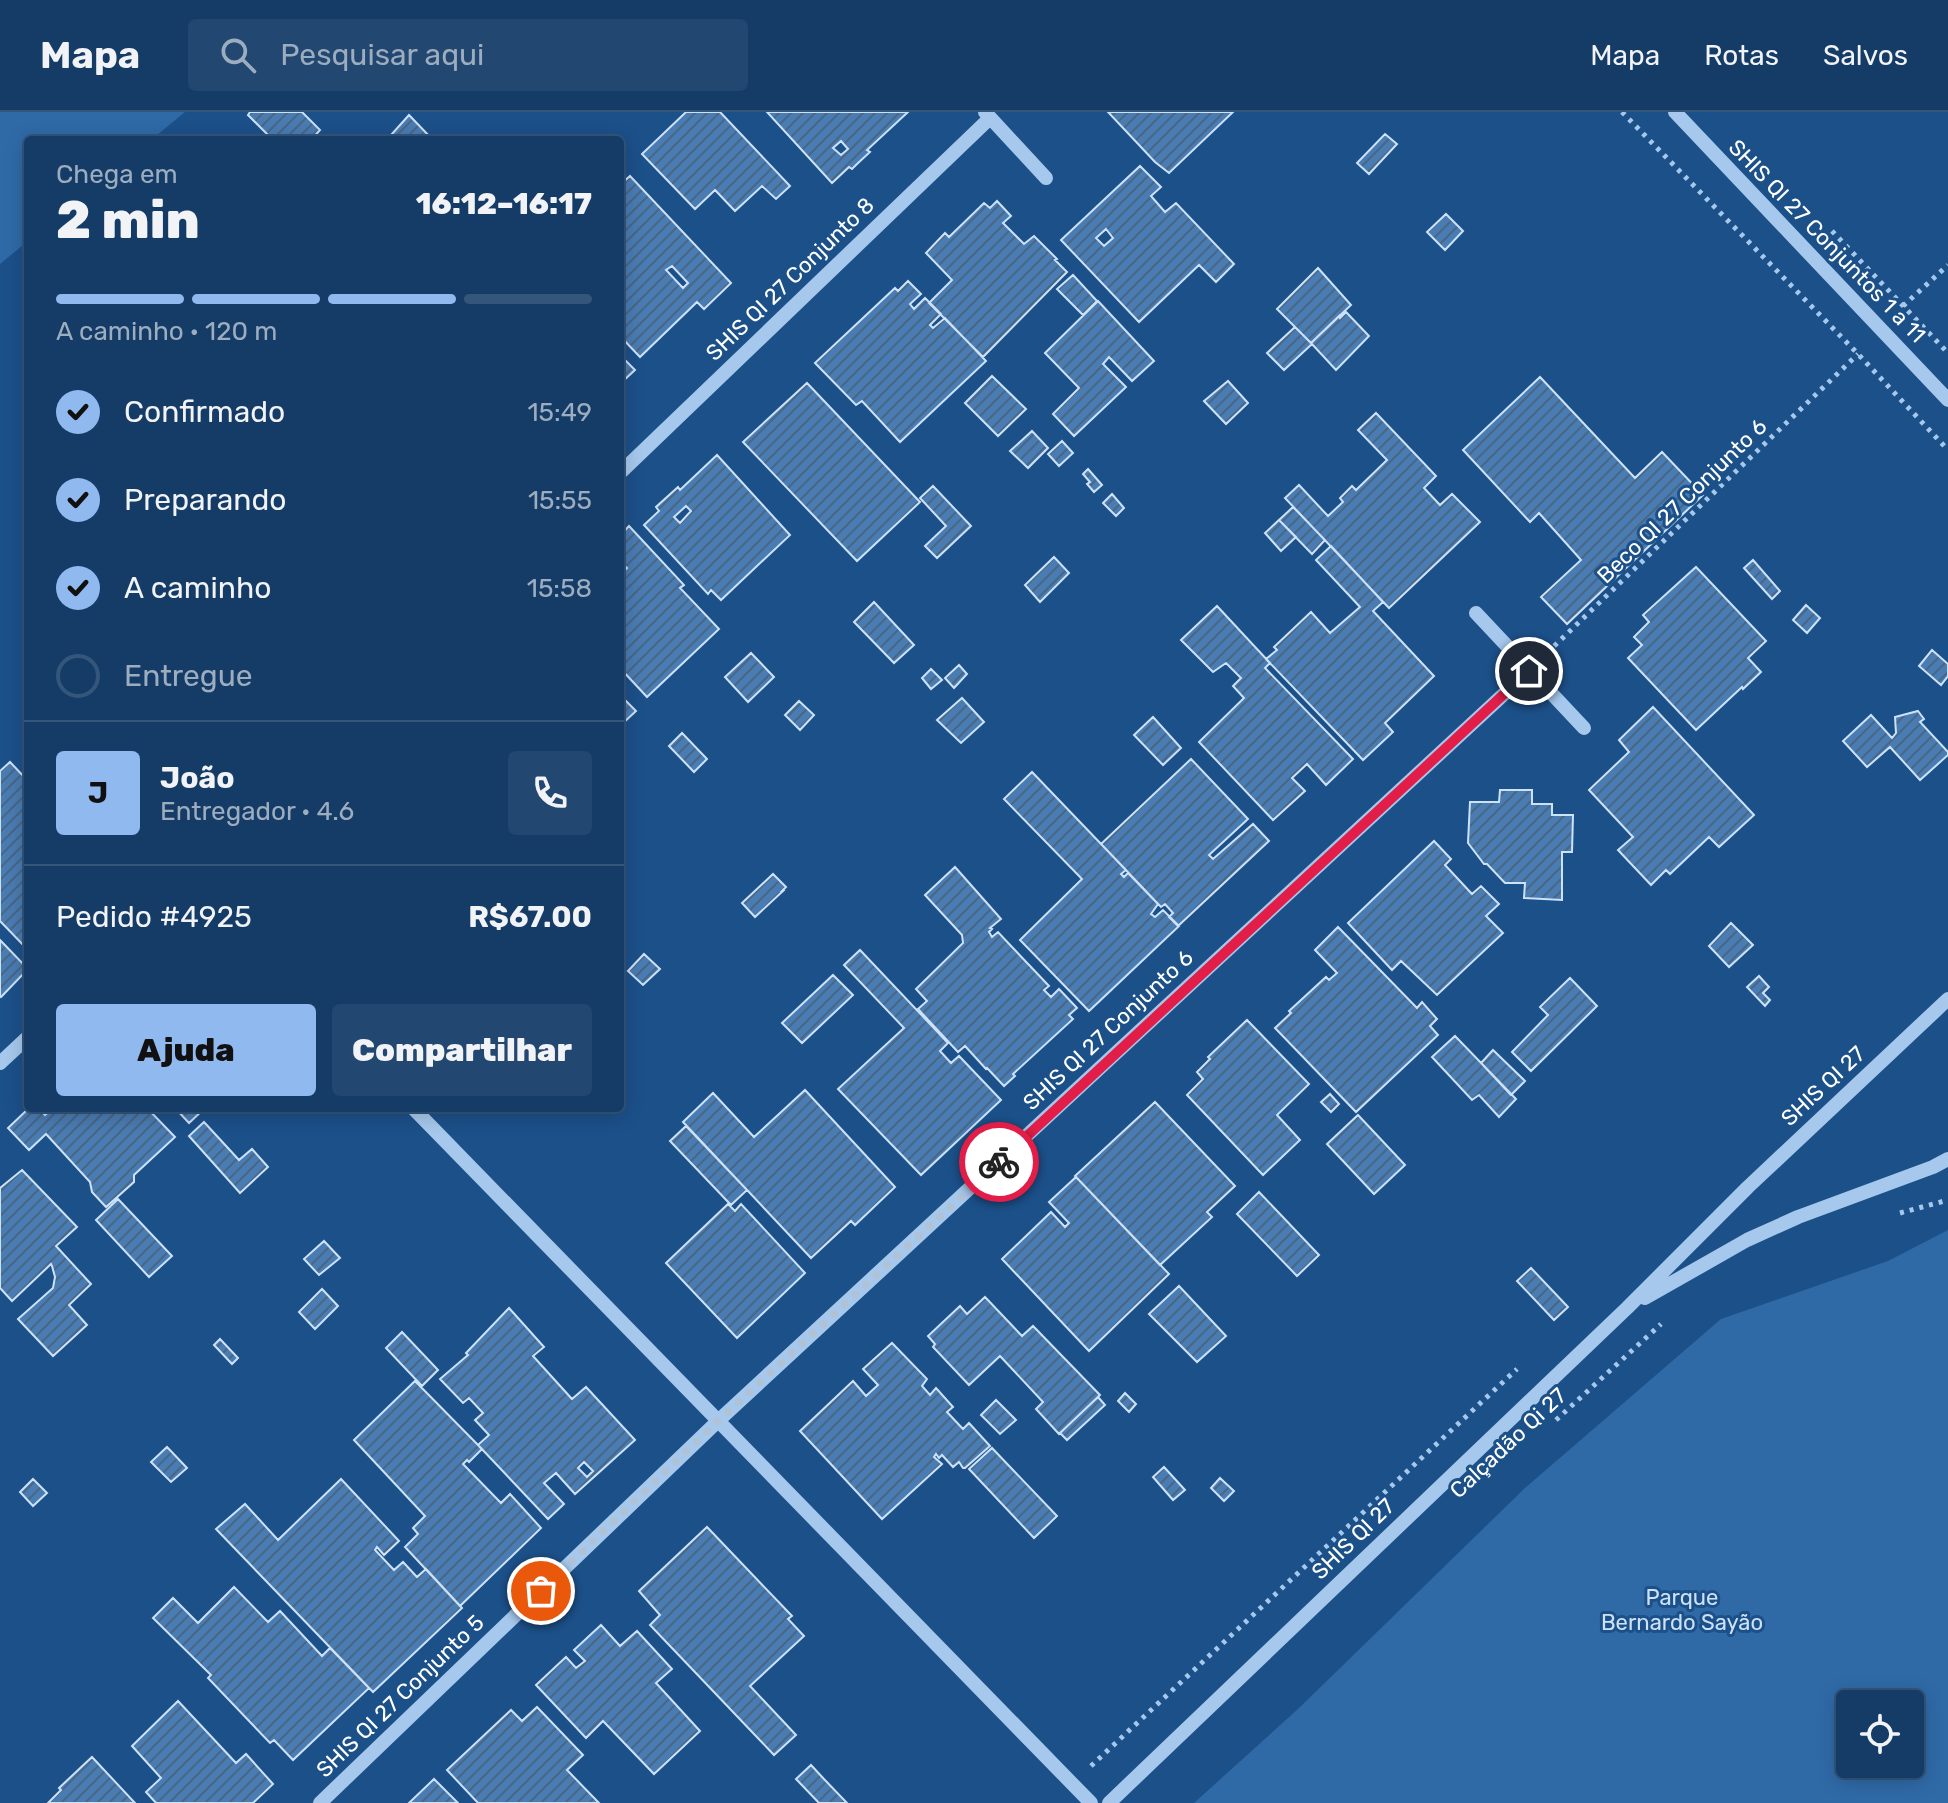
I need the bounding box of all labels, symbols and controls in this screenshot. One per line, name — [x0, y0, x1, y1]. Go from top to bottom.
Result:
search box — [188, 19, 748, 91]
text: Mapa — [40, 32, 140, 78]
icon: search — [216, 33, 260, 77]
text: Pesquisar aqui — [280, 37, 484, 73]
text: Mapa — [1590, 39, 1660, 72]
text: Rotas — [1704, 39, 1779, 72]
text: Salvos — [1823, 39, 1908, 72]
street label: SHIS QI 27 Conjuntos 1 a 11 — [1723, 134, 1931, 348]
text: Chega em — [56, 159, 178, 190]
text: 16:12–16:17 — [416, 186, 592, 222]
text: 2 min — [56, 189, 200, 251]
street label: SHIS QI 27 Conjunto 8 — [700, 192, 880, 366]
text: A caminho · 120 m — [56, 316, 277, 347]
icon: check — [56, 390, 100, 434]
text: Confirmado — [124, 394, 285, 430]
text: 15:49 — [527, 397, 592, 428]
street label: Beco QI 27 Conjunto 6 — [1591, 413, 1773, 589]
icon: check — [56, 478, 100, 522]
text: Preparando — [124, 482, 287, 518]
text: 15:55 — [528, 485, 592, 516]
icon: check — [56, 566, 100, 610]
text: A caminho — [124, 570, 271, 606]
text: 15:58 — [527, 573, 592, 604]
pin — [1495, 637, 1563, 705]
icon: home — [1507, 649, 1551, 693]
text: Entregue — [124, 658, 253, 694]
button: phone — [508, 751, 592, 835]
text: João — [160, 760, 235, 796]
text: J — [88, 775, 108, 811]
text: Entregador · 4.6 — [160, 796, 354, 827]
text: Pedido #4925 — [56, 899, 252, 935]
text: R$67.00 — [468, 899, 592, 935]
street label: SHIS QI 27 Conjunto 6 — [1017, 944, 1199, 1116]
button: Ajuda — [56, 1004, 316, 1096]
button: Compartilhar — [332, 1004, 592, 1096]
street label: SHIS QI 27 — [1775, 1040, 1871, 1132]
courier — [959, 1122, 1039, 1202]
icon: bike — [977, 1140, 1021, 1184]
street label: Calçadão Qi 27 — [1444, 1382, 1572, 1504]
street label: SHIS QI 27 — [1306, 1493, 1400, 1585]
pin — [507, 1557, 575, 1625]
icon: bag — [519, 1569, 563, 1613]
park label: Parque Bernardo Sayão — [1601, 1584, 1763, 1636]
street label: SHIS QI 27 Conjunto 5 — [311, 1609, 489, 1783]
map controls — [1836, 1690, 1924, 1778]
button: locate — [1836, 1690, 1924, 1778]

